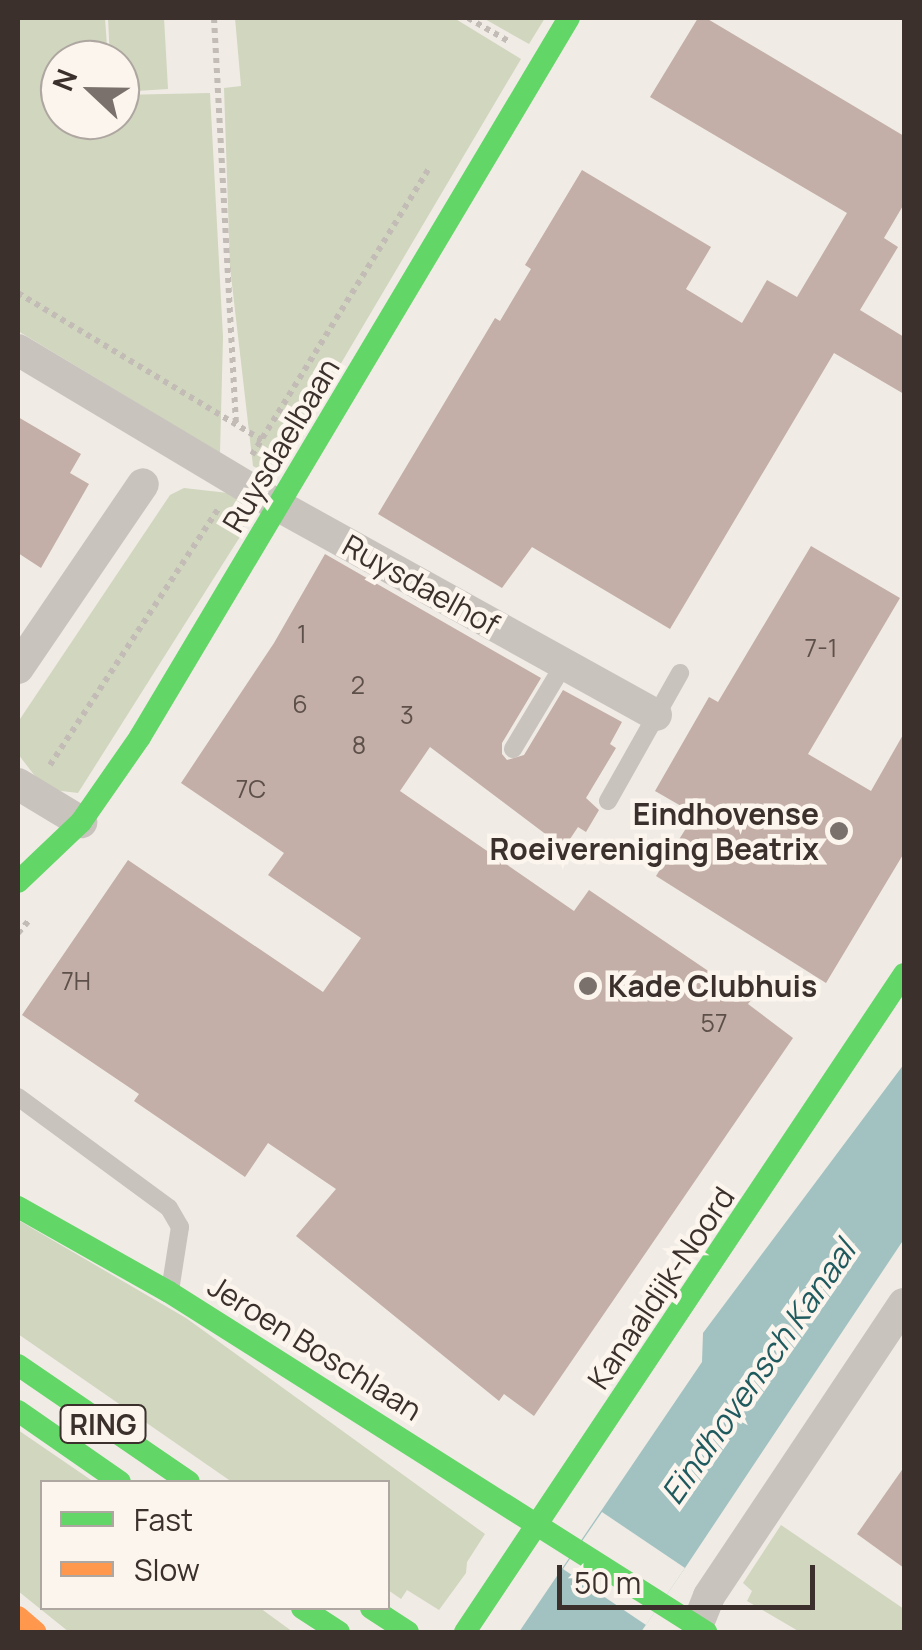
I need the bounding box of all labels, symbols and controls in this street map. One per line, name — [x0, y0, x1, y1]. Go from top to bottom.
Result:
north arrow — [40, 40, 140, 140]
text: N — [43, 63, 85, 96]
street label: Ruysdaelbaan — [215, 352, 347, 538]
street label: Ruysdaelhof — [336, 527, 506, 643]
house number: 1 — [297, 619, 307, 649]
house number: 7-1 — [805, 633, 837, 663]
house number: 2 — [351, 670, 365, 700]
house number: 6 — [292, 689, 308, 719]
house number: 3 — [400, 700, 414, 730]
house number: 8 — [352, 730, 366, 760]
house number: 7C — [236, 774, 266, 804]
place label: Eindhovense Roeivereniging Beatrix — [490, 796, 819, 866]
marker: Eindhovense Roeivereniging Beatrix — [828, 820, 850, 842]
house number: 7H — [61, 966, 91, 996]
place label: Kade Clubhuis — [608, 968, 817, 1004]
marker: Kade Clubhuis — [577, 975, 599, 997]
house number: 57 — [701, 1008, 727, 1038]
street label: Kanaaldijk-Noord — [580, 1180, 742, 1396]
water label: Eindhovensch Kanaal — [653, 1233, 863, 1511]
street label: Jeroen Boschlaan — [202, 1268, 428, 1428]
road number: RING — [58, 1401, 148, 1447]
legend — [40, 1480, 390, 1610]
text: Fast — [134, 1499, 193, 1540]
scale bar — [562, 1545, 820, 1607]
text: Slow — [134, 1549, 200, 1590]
text: 50 m — [574, 1562, 641, 1603]

